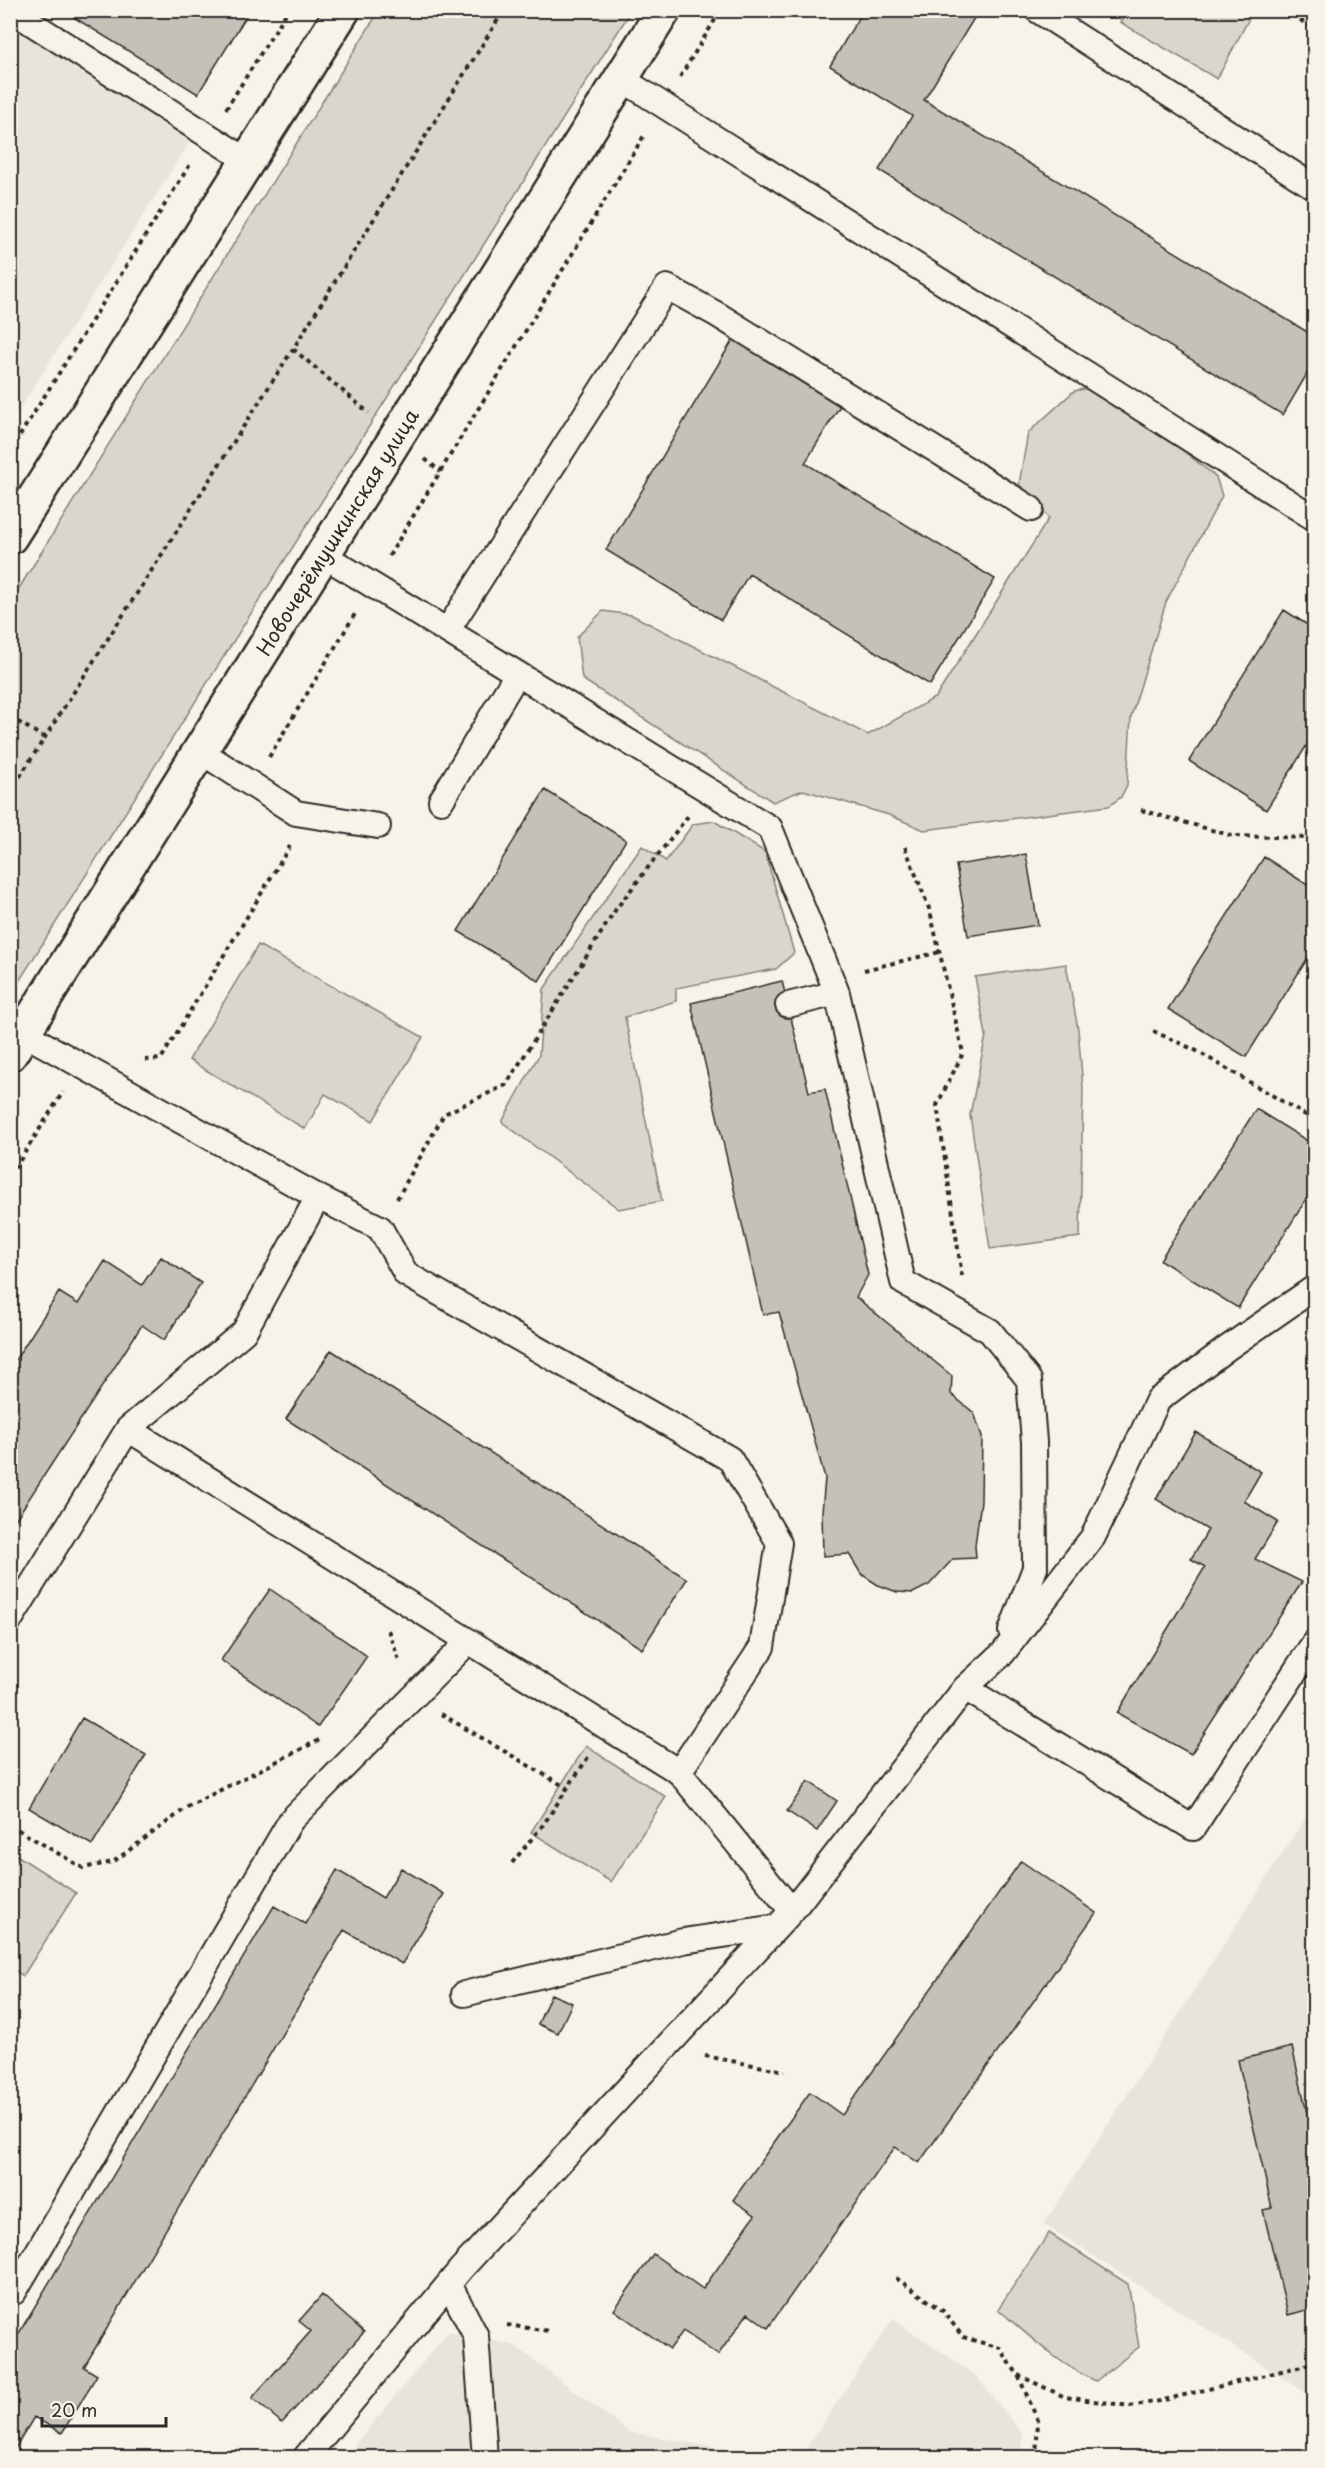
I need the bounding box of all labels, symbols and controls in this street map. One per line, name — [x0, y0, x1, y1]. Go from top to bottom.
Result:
street label: Новочерёмушкинская улица — [248, 402, 426, 661]
scale bar — [42, 2390, 166, 2428]
text: 20 m — [51, 2396, 97, 2423]

